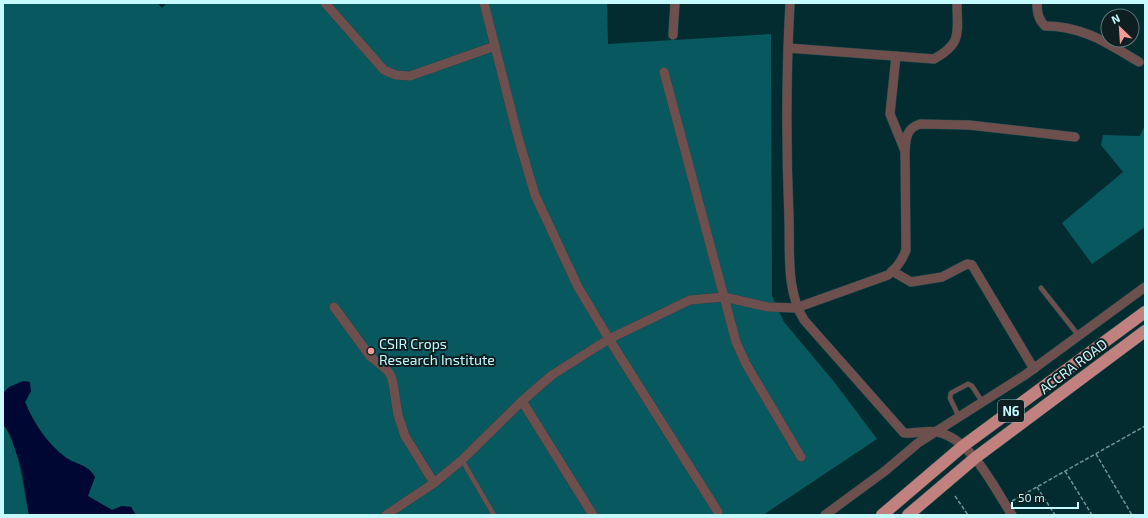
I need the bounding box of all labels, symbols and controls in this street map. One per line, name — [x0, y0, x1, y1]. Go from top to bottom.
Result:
north arrow — [1100, 8, 1140, 48]
text: N — [1109, 11, 1122, 26]
place label: CSIR Crops Research Institute — [379, 335, 495, 368]
street label: ACCRA ROAD — [1036, 335, 1110, 397]
marker: CSIR Crops Research Institute — [366, 346, 376, 356]
road number: N6 — [998, 400, 1024, 422]
scale bar — [1012, 484, 1078, 510]
text: 50 m — [1018, 490, 1045, 504]

